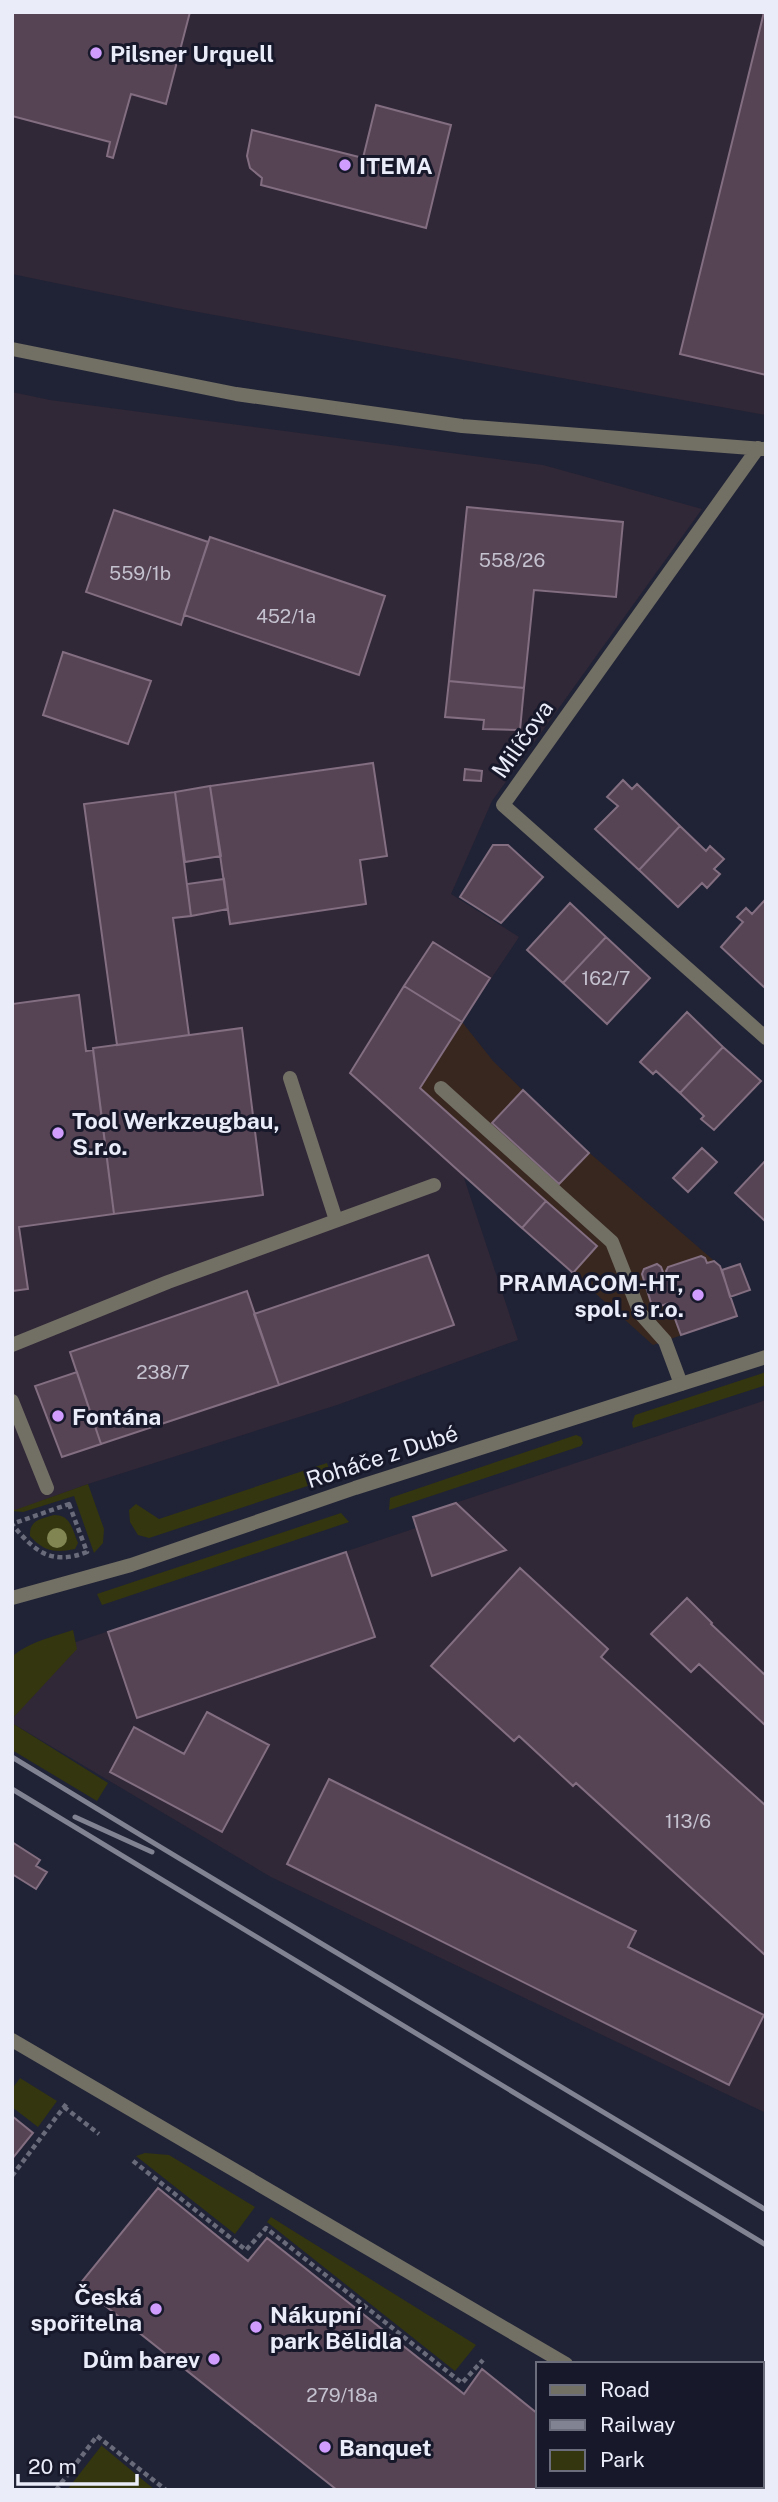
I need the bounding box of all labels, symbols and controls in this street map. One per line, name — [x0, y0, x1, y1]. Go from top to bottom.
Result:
place label: Pilsner Urquell — [110, 40, 274, 67]
marker: Pilsner Urquell — [88, 45, 104, 61]
place label: ITEMA — [359, 152, 433, 179]
marker: ITEMA — [337, 157, 353, 173]
house number: 558/26 — [479, 549, 545, 571]
house number: 559/1b — [109, 562, 171, 584]
house number: 452/1a — [256, 605, 316, 627]
street label: Milíčova — [486, 695, 558, 783]
house number: 162/7 — [582, 967, 630, 989]
place label: Tool Werkzeugbau, S.r.o. — [72, 1107, 280, 1160]
marker: Tool Werkzeugbau, S.r.o. — [50, 1125, 66, 1141]
place label: PRAMACOM-HT, spol. s r.o. — [499, 1269, 684, 1322]
marker: PRAMACOM-HT, spol. s r.o. — [690, 1287, 706, 1303]
house number: 238/7 — [136, 1361, 190, 1383]
place label: Fontána — [72, 1403, 161, 1430]
marker: Fontána — [50, 1408, 66, 1424]
street label: Roháče z Dubé — [303, 1419, 461, 1493]
house number: 113/6 — [665, 1810, 711, 1832]
place label: Česká spořitelna — [31, 2283, 142, 2336]
marker: Česká spořitelna — [148, 2301, 164, 2317]
place label: Nákupní park Bělidla — [270, 2301, 402, 2354]
marker: Nákupní park Bělidla — [248, 2319, 264, 2335]
place label: Dům barev — [83, 2346, 200, 2373]
marker: Dům barev — [206, 2351, 222, 2367]
legend — [536, 2362, 764, 2488]
text: Road — [600, 2377, 650, 2402]
house number: 279/18a — [306, 2384, 378, 2406]
text: Railway — [600, 2412, 676, 2437]
place label: Banquet — [339, 2434, 432, 2461]
marker: Banquet — [317, 2439, 333, 2455]
scale bar — [18, 2442, 136, 2486]
text: Park — [600, 2447, 645, 2472]
text: 20 m — [28, 2454, 77, 2479]

